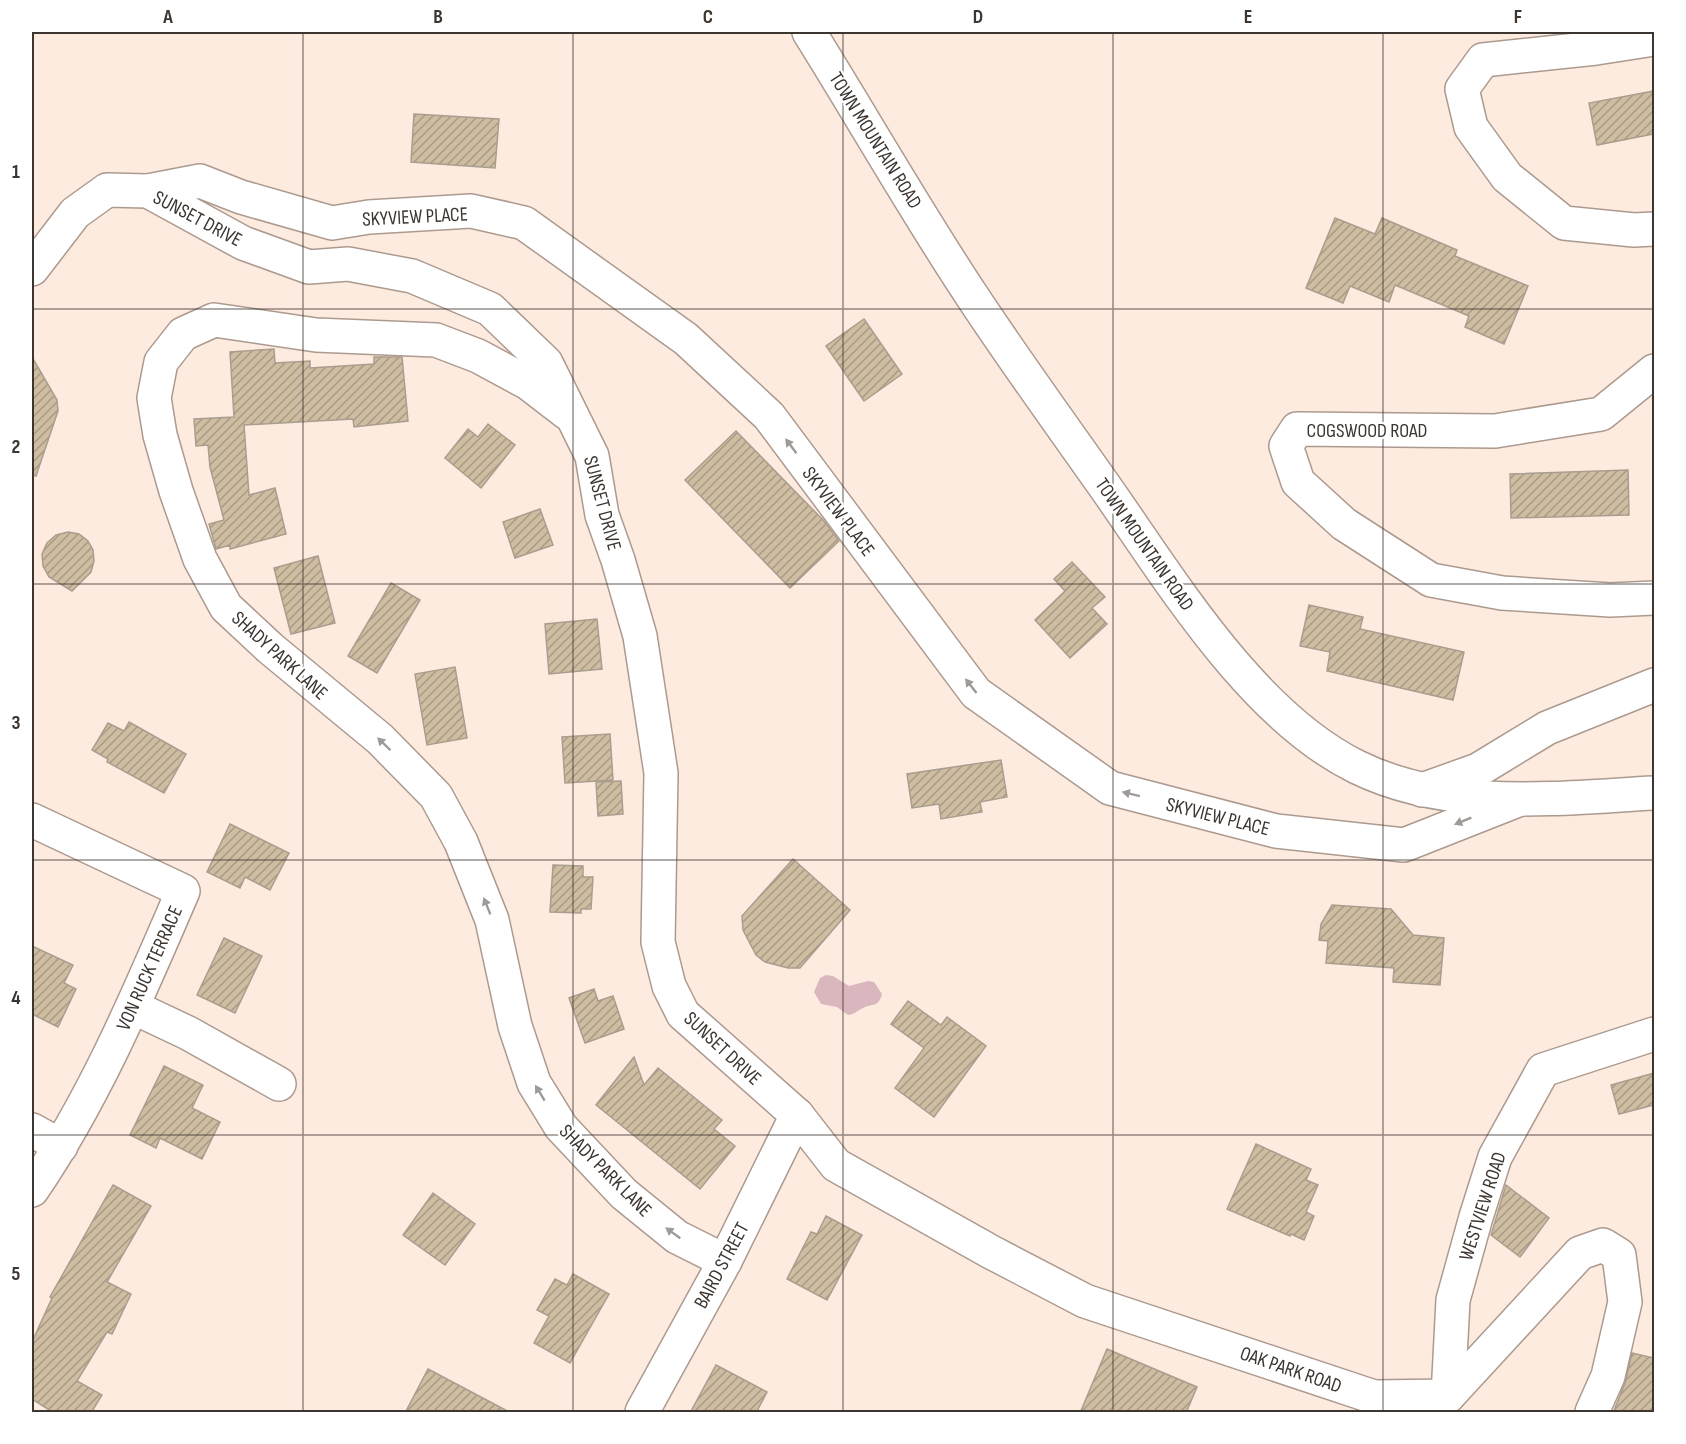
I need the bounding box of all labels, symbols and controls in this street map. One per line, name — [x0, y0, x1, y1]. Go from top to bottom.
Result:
text: A — [162, 5, 173, 29]
text: B — [433, 5, 443, 29]
text: C — [703, 5, 713, 29]
text: D — [973, 5, 983, 29]
text: E — [1244, 5, 1252, 29]
text: F — [1514, 5, 1522, 29]
street label: TOWN MOUNTAIN ROAD — [824, 68, 927, 213]
text: 1 — [12, 160, 20, 184]
street label: SUNSET DRIVE — [149, 185, 246, 252]
street label: SKYVIEW PLACE — [362, 202, 469, 232]
street label: COGSWOOD ROAD — [1307, 419, 1427, 443]
text: 2 — [12, 435, 20, 459]
one-way arrow — [785, 439, 797, 455]
street label: SUNSET DRIVE — [578, 453, 626, 553]
street label: SKYVIEW PLACE — [797, 462, 880, 561]
street label: TOWN MOUNTAIN ROAD — [1090, 474, 1199, 615]
street label: SHADY PARK LANE — [226, 606, 332, 705]
one-way arrow — [965, 678, 978, 694]
text: 3 — [12, 711, 21, 735]
one-way arrow — [377, 737, 392, 751]
one-way arrow — [1122, 788, 1141, 798]
street label: SKYVIEW PLACE — [1163, 793, 1272, 841]
one-way arrow — [1454, 816, 1472, 826]
one-way arrow — [482, 897, 491, 915]
street label: VON RUCK TERRACE — [112, 902, 188, 1035]
text: 4 — [11, 986, 21, 1010]
street label: SUNSET DRIVE — [679, 1007, 766, 1091]
one-way arrow — [535, 1085, 546, 1101]
street label: SHADY PARK LANE — [554, 1119, 657, 1222]
street label: WESTVIEW ROAD — [1454, 1149, 1512, 1264]
street label: BAIRD STREET — [689, 1218, 755, 1313]
one-way arrow — [666, 1227, 682, 1239]
text: 5 — [12, 1262, 21, 1286]
street label: OAK PARK ROAD — [1237, 1341, 1345, 1399]

